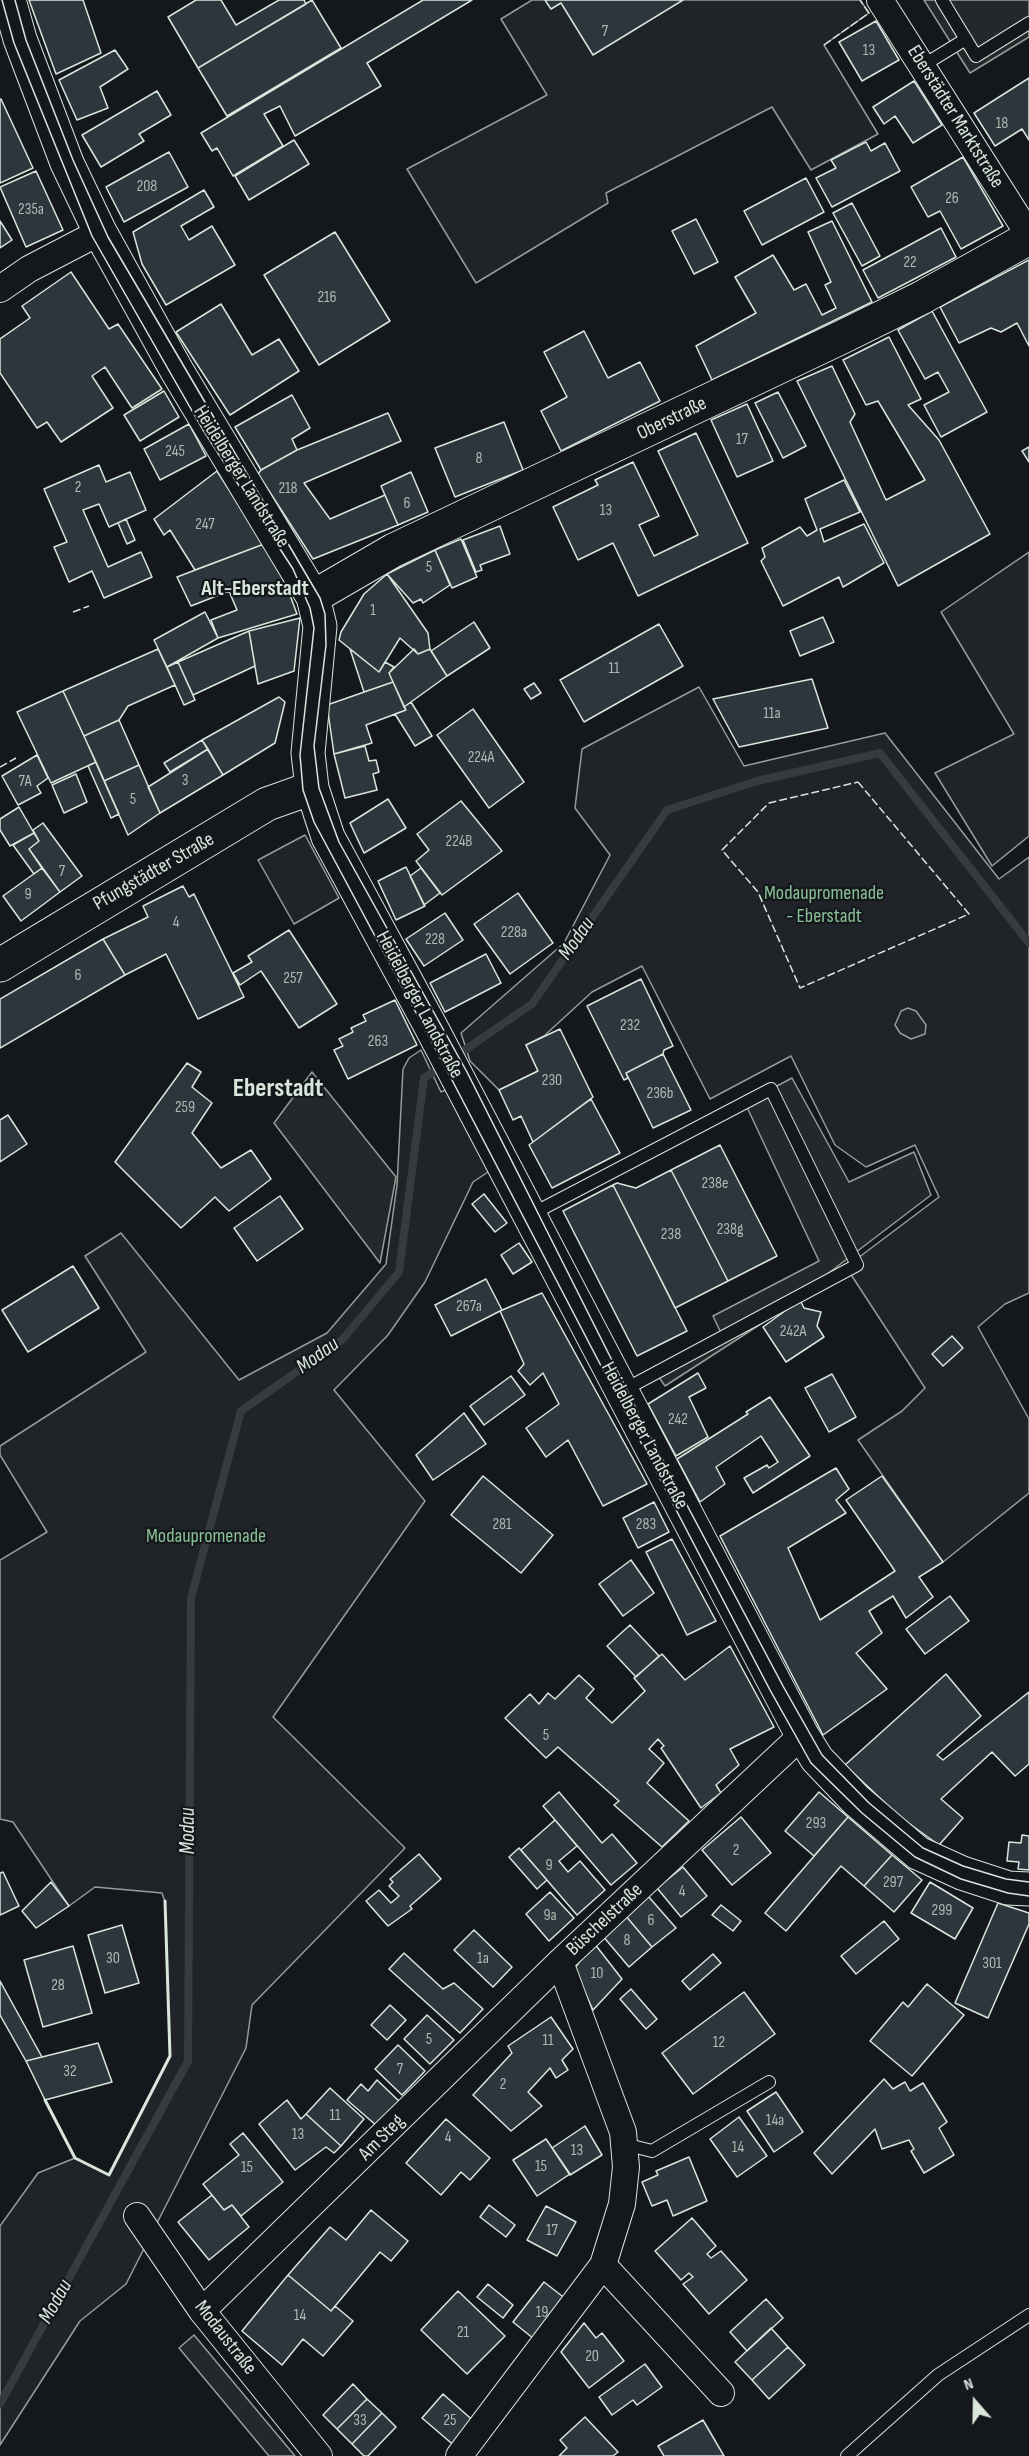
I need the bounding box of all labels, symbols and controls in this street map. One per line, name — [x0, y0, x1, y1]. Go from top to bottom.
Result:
house number: 7 — [602, 22, 608, 42]
house number: 13 — [863, 41, 875, 61]
street label: Eberstädter Marktstraße — [901, 41, 1009, 193]
house number: 18 — [996, 114, 1008, 134]
house number: 208 — [137, 177, 157, 197]
house number: 26 — [945, 189, 959, 209]
house number: 235a — [18, 200, 44, 220]
house number: 22 — [903, 253, 917, 273]
house number: 216 — [317, 288, 337, 308]
street label: Oberstraße — [633, 392, 711, 446]
street label: Heidelberger Landstraße — [188, 401, 294, 553]
house number: 17 — [736, 430, 748, 450]
house number: 245 — [165, 442, 185, 462]
house number: 8 — [475, 449, 483, 469]
house number: 2 — [75, 478, 81, 498]
house number: 218 — [278, 479, 298, 499]
house number: 6 — [403, 494, 411, 514]
house number: 13 — [600, 501, 612, 521]
house number: 247 — [195, 515, 215, 535]
house number: 5 — [426, 558, 432, 578]
district label: Alt-Eberstadt — [201, 576, 309, 602]
house number: 1 — [370, 601, 376, 621]
house number: 11 — [608, 659, 620, 679]
house number: 11a — [763, 704, 781, 724]
house number: 224A — [468, 748, 494, 768]
house number: 3 — [182, 771, 188, 791]
house number: 7A — [19, 772, 31, 792]
house number: 5 — [130, 790, 136, 810]
street label: Pfungstädter Straße — [89, 828, 219, 916]
house number: 224B — [446, 832, 472, 852]
house number: 7 — [59, 862, 65, 882]
park label: Modaupromenade - Eberstadt — [764, 882, 884, 929]
house number: 9 — [24, 885, 32, 905]
house number: 4 — [173, 913, 179, 933]
water label: Modau — [553, 913, 601, 965]
house number: 228a — [501, 923, 527, 943]
street label: Heidelberger Landstraße — [370, 927, 468, 1083]
house number: 228 — [425, 930, 445, 950]
house number: 6 — [74, 966, 82, 986]
house number: 257 — [283, 969, 303, 989]
house number: 232 — [620, 1016, 640, 1036]
house number: 263 — [368, 1032, 388, 1052]
house number: 230 — [542, 1071, 562, 1091]
district label: Eberstadt — [233, 1073, 323, 1105]
house number: 236b — [647, 1084, 673, 1104]
house number: 259 — [175, 1098, 195, 1118]
house number: 238e — [702, 1174, 728, 1194]
house number: 238g — [717, 1220, 743, 1240]
house number: 238 — [661, 1225, 681, 1245]
house number: 267a — [456, 1297, 482, 1317]
house number: 242A — [780, 1322, 806, 1342]
water label: Modau — [292, 1332, 344, 1380]
street label: Heidelberger Landstraße — [595, 1358, 693, 1514]
house number: 242 — [668, 1410, 688, 1430]
house number: 281 — [492, 1515, 512, 1535]
house number: 283 — [636, 1515, 656, 1535]
park label: Modaupromenade — [146, 1525, 266, 1549]
house number: 5 — [543, 1726, 549, 1746]
water label: Modau — [176, 1808, 202, 1854]
house number: 293 — [806, 1814, 826, 1834]
house number: 2 — [733, 1841, 739, 1861]
house number: 9 — [545, 1856, 553, 1876]
house number: 297 — [883, 1873, 903, 1893]
street label: Büschelstraße — [562, 1879, 648, 1961]
house number: 4 — [679, 1882, 685, 1902]
house number: 299 — [932, 1901, 952, 1921]
house number: 9a — [543, 1906, 557, 1926]
house number: 6 — [647, 1911, 655, 1931]
house number: 8 — [623, 1931, 631, 1951]
house number: 30 — [106, 1949, 120, 1969]
house number: 1a — [477, 1949, 489, 1969]
house number: 301 — [982, 1954, 1002, 1974]
house number: 10 — [591, 1964, 603, 1984]
house number: 28 — [51, 1976, 65, 1996]
house number: 5 — [426, 2030, 432, 2050]
house number: 11 — [542, 2031, 554, 2051]
house number: 12 — [713, 2033, 725, 2053]
house number: 7 — [397, 2060, 403, 2080]
house number: 32 — [63, 2062, 77, 2082]
house number: 2 — [500, 2075, 506, 2095]
house number: 11 — [329, 2106, 341, 2126]
street label: Am Steg — [354, 2110, 410, 2166]
house number: 14a — [766, 2111, 784, 2131]
house number: 13 — [292, 2125, 304, 2145]
house number: 4 — [445, 2128, 451, 2148]
house number: 14 — [732, 2138, 744, 2158]
house number: 13 — [571, 2141, 583, 2161]
house number: 15 — [535, 2157, 547, 2177]
house number: 15 — [241, 2158, 253, 2178]
house number: 17 — [546, 2221, 558, 2241]
water label: Modau — [34, 2276, 78, 2328]
street label: Modaustraße — [189, 2296, 261, 2380]
house number: 19 — [536, 2303, 548, 2323]
house number: 14 — [294, 2306, 306, 2326]
house number: 21 — [457, 2323, 469, 2343]
house number: 20 — [585, 2347, 599, 2367]
north arrow — [945, 2372, 1005, 2432]
text: N — [961, 2374, 976, 2395]
house number: 33 — [353, 2411, 367, 2431]
house number: 25 — [443, 2411, 457, 2431]

